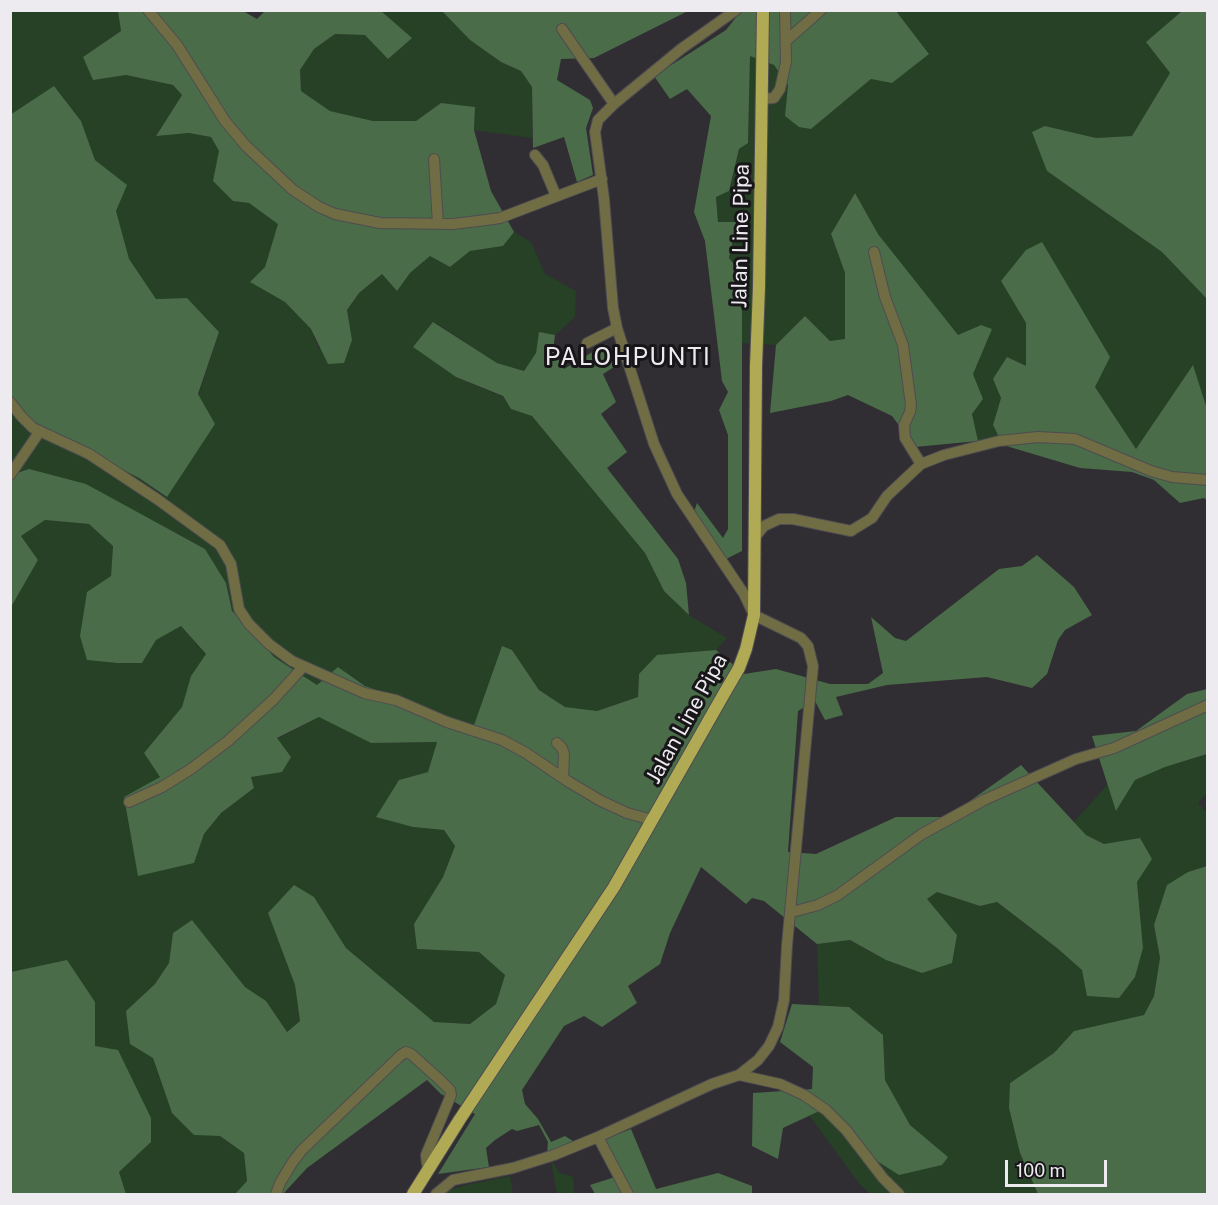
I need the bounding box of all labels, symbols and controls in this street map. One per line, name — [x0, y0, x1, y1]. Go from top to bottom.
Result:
street label: Jalan Line Pipa — [727, 164, 755, 308]
district label: PALOHPUNTI — [545, 344, 711, 372]
street label: Jalan Line Pipa — [641, 650, 733, 788]
scale bar — [1008, 1148, 1110, 1186]
text: 100 m — [1016, 1160, 1065, 1181]

